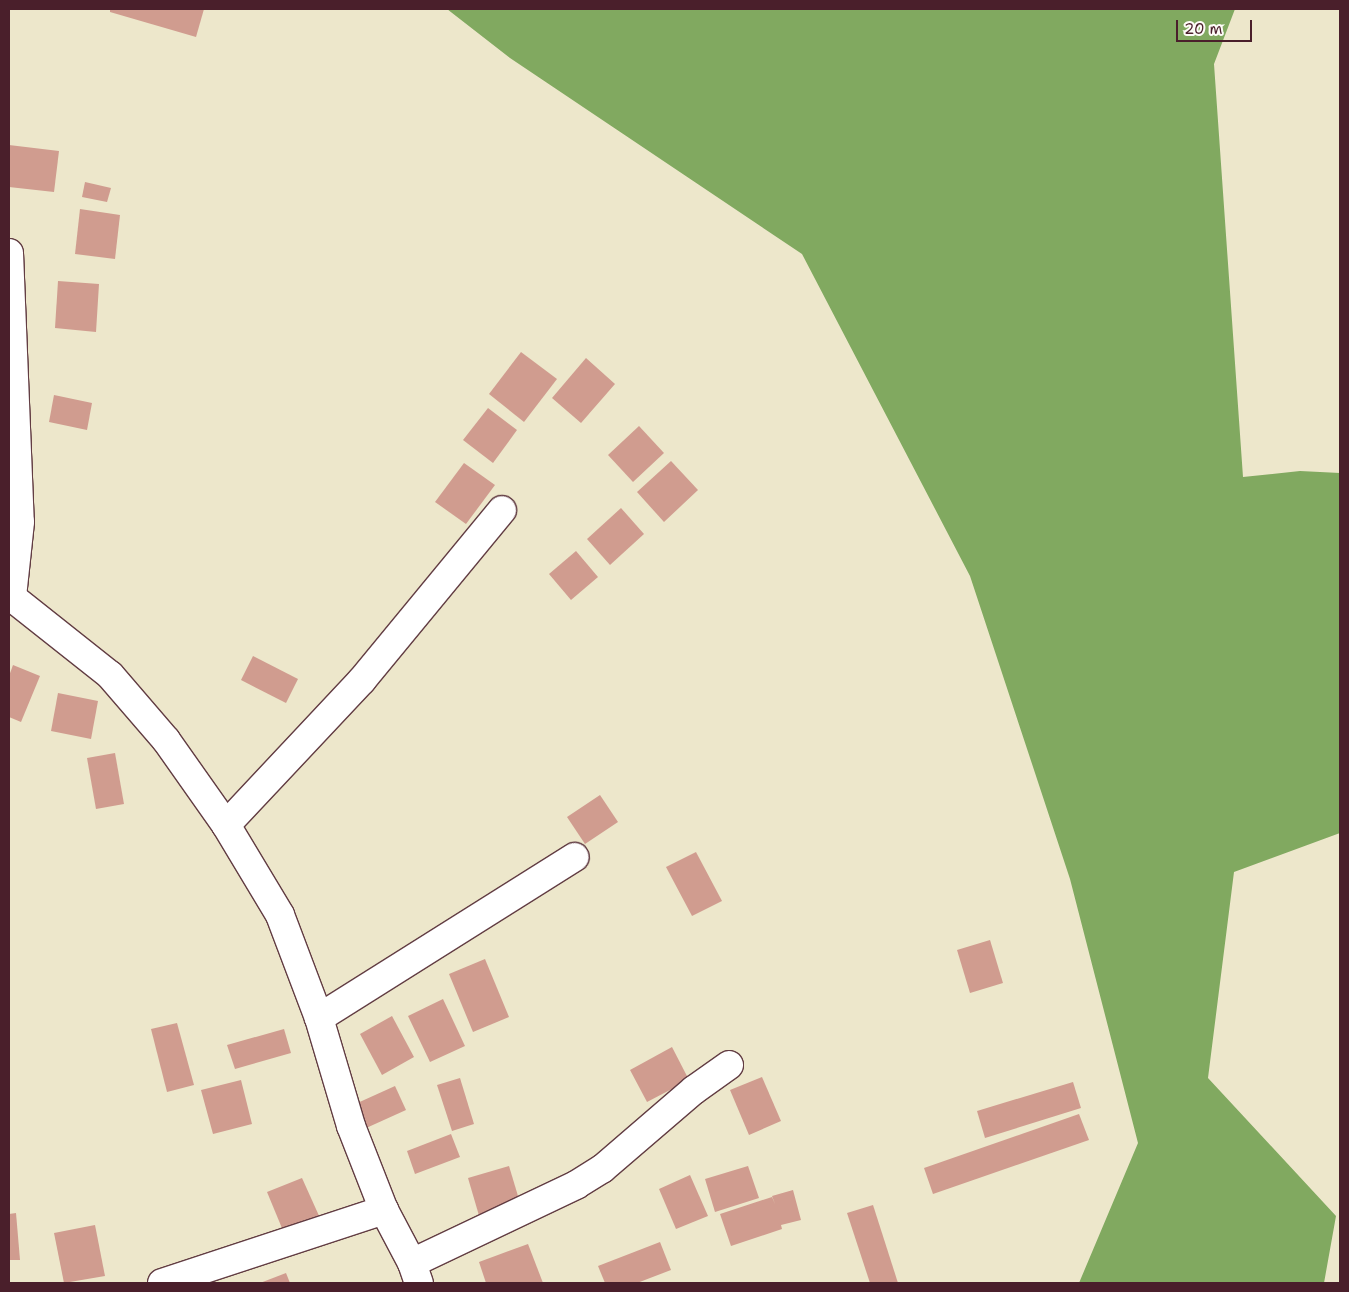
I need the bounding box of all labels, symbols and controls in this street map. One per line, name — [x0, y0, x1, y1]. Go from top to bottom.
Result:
scale bar — [1179, 10, 1255, 42]
text: 20 m — [1184, 19, 1223, 39]

